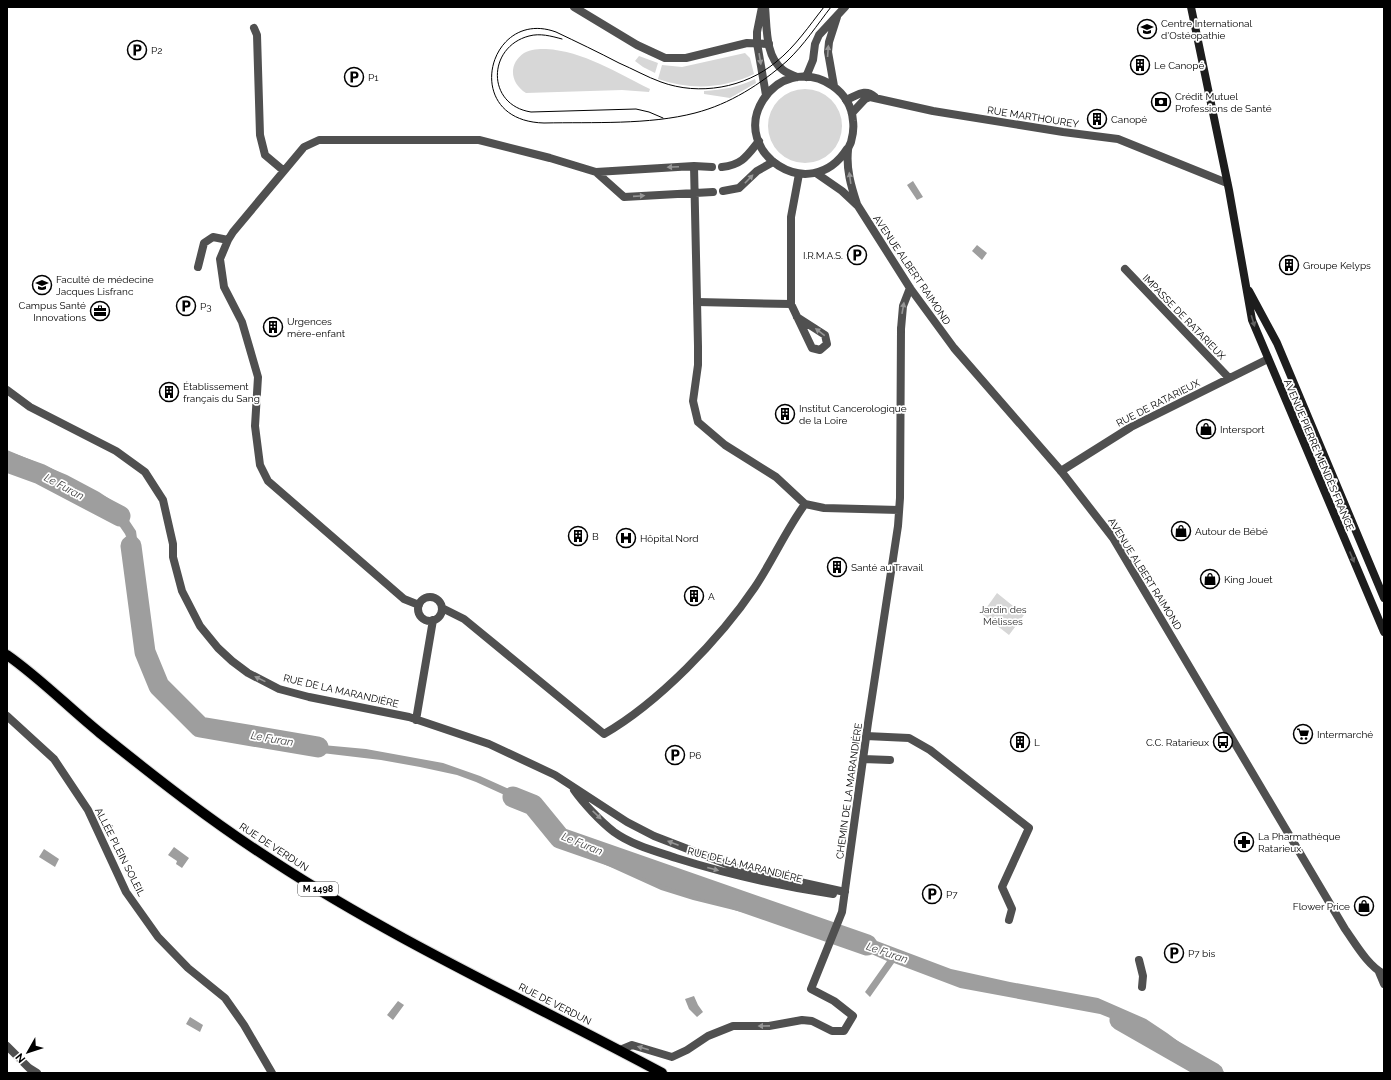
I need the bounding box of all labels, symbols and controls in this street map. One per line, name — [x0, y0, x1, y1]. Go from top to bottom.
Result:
school or university icon: Centre International d'Ostéopathie — [1136, 18, 1158, 40]
place label: Centre International d'Ostéopathie — [1161, 18, 1253, 41]
parking icon: P2 — [126, 39, 148, 61]
place label: P2 — [151, 45, 162, 56]
one-way arrow — [825, 45, 832, 57]
one-way arrow — [757, 53, 763, 65]
building icon: Le Canopé — [1129, 54, 1151, 76]
place label: Le Canopé — [1154, 60, 1204, 71]
parking icon: P1 — [343, 66, 365, 88]
place label: P1 — [368, 72, 379, 83]
bank icon: Crédit Mutuel Professions de Santé — [1150, 91, 1172, 113]
place label: Crédit Mutuel Professions de Santé — [1175, 91, 1272, 114]
street label: RUE MARTHOUREY — [987, 104, 1080, 130]
building icon: Canopé — [1086, 108, 1108, 130]
place label: Canopé — [1111, 114, 1147, 125]
one-way arrow — [667, 164, 679, 171]
one-way arrow — [846, 172, 853, 184]
one-way arrow — [744, 174, 754, 184]
one-way arrow — [633, 193, 645, 200]
street label: AVENUE ALBERT RAIMOND — [871, 213, 953, 327]
parking icon: I.R.M.A.S. — [846, 244, 868, 266]
place label: I.R.M.A.S. — [803, 250, 843, 261]
building icon: Groupe Kelyps — [1278, 254, 1300, 276]
place label: Groupe Kelyps — [1303, 260, 1371, 271]
street label: IMPASSE DE RATARIEUX — [1140, 272, 1228, 362]
school or university icon: Faculté de médecine Jacques Lisfranc — [31, 274, 53, 296]
place label: Faculté de médecine Jacques Lisfranc — [56, 274, 154, 297]
parking icon: P3 — [175, 295, 197, 317]
place label: Campus Santé Innovations — [19, 300, 86, 323]
office icon: Campus Santé Innovations — [89, 300, 111, 322]
place label: P3 — [200, 301, 212, 312]
one-way arrow — [900, 302, 906, 314]
building icon: Urgences mère-enfant — [262, 316, 284, 338]
place label: Urgences mère-enfant — [287, 316, 346, 339]
one-way arrow — [1250, 316, 1256, 328]
one-way arrow — [814, 328, 825, 336]
street label: RUE DE RATARIEUX — [1114, 377, 1202, 429]
street label: AVENUE PIERRE MENDÈS FRANCE — [1282, 378, 1356, 532]
building icon: Établissement français du Sang — [158, 381, 180, 403]
place label: Établissement français du Sang — [183, 381, 260, 404]
building icon: Institut Cancerologique de la Loire — [774, 403, 796, 425]
place label: Institut Cancerologique de la Loire — [799, 403, 907, 426]
shop icon: Intersport — [1195, 418, 1217, 440]
place label: Intersport — [1220, 424, 1265, 435]
water label: Le Furan — [42, 471, 86, 503]
street label: AVENUE ALBERT RAIMOND — [1106, 516, 1184, 632]
shop icon: Autour de Bébé — [1170, 520, 1192, 542]
building icon: B — [567, 525, 589, 547]
place label: Autour de Bébé — [1195, 526, 1268, 537]
hospital icon: Hôpital Nord — [615, 527, 637, 549]
place label: B — [592, 531, 599, 542]
place label: Hôpital Nord — [640, 533, 699, 544]
one-way arrow — [1349, 552, 1355, 563]
building icon: Santé au Travail — [826, 556, 848, 578]
place label: Santé au Travail — [851, 562, 923, 573]
shop icon: King Jouet — [1199, 568, 1221, 590]
place label: King Jouet — [1224, 574, 1273, 585]
building icon: A — [683, 585, 705, 607]
place label: A — [708, 591, 715, 602]
park label: Jardin des Mélisses — [979, 604, 1027, 627]
street label: RUE DE LA MARANDIÈRE — [282, 672, 400, 710]
one-way arrow — [254, 676, 266, 682]
street label: CHEMIN DE LA MARANDIÈRE — [834, 722, 864, 860]
supermarket icon: Intermarché — [1292, 723, 1314, 745]
water label: Le Furan — [250, 729, 294, 749]
place label: Intermarché — [1317, 729, 1373, 740]
building icon: L — [1009, 731, 1031, 753]
bus stop icon: C.C. Ratarieux — [1212, 731, 1234, 753]
place label: L — [1034, 737, 1040, 748]
place label: C.C. Ratarieux — [1146, 737, 1209, 748]
parking icon: P6 — [664, 744, 686, 766]
place label: P6 — [689, 750, 701, 761]
street label: ALLÉE PLEIN SOLEIL — [93, 806, 147, 898]
one-way arrow — [592, 811, 602, 820]
street label: RUE DE VERDUN — [237, 821, 311, 873]
water label: Le Furan — [560, 830, 604, 858]
pharmacy icon: La Pharmathèque Ratarieux — [1233, 831, 1255, 853]
place label: La Pharmathèque Ratarieux — [1258, 831, 1341, 854]
one-way arrow — [667, 840, 679, 846]
street label: RUE DE LA MARANDIÈRE — [686, 845, 804, 885]
one-way arrow — [707, 866, 719, 872]
road number: M 1498 — [298, 882, 338, 896]
parking icon: P7 — [921, 883, 943, 905]
place label: P7 — [946, 889, 958, 900]
shop icon: Flower Price — [1353, 895, 1375, 917]
place label: Flower Price — [1293, 901, 1350, 912]
water label: Le Furan — [865, 940, 909, 966]
parking icon: P7 bis — [1163, 942, 1185, 964]
place label: P7 bis — [1188, 948, 1215, 959]
street label: RUE DE VERDUN — [517, 981, 593, 1027]
one-way arrow — [757, 1023, 770, 1029]
north arrow — [8, 1032, 48, 1072]
one-way arrow — [636, 1045, 648, 1051]
text: N — [13, 1051, 28, 1065]

